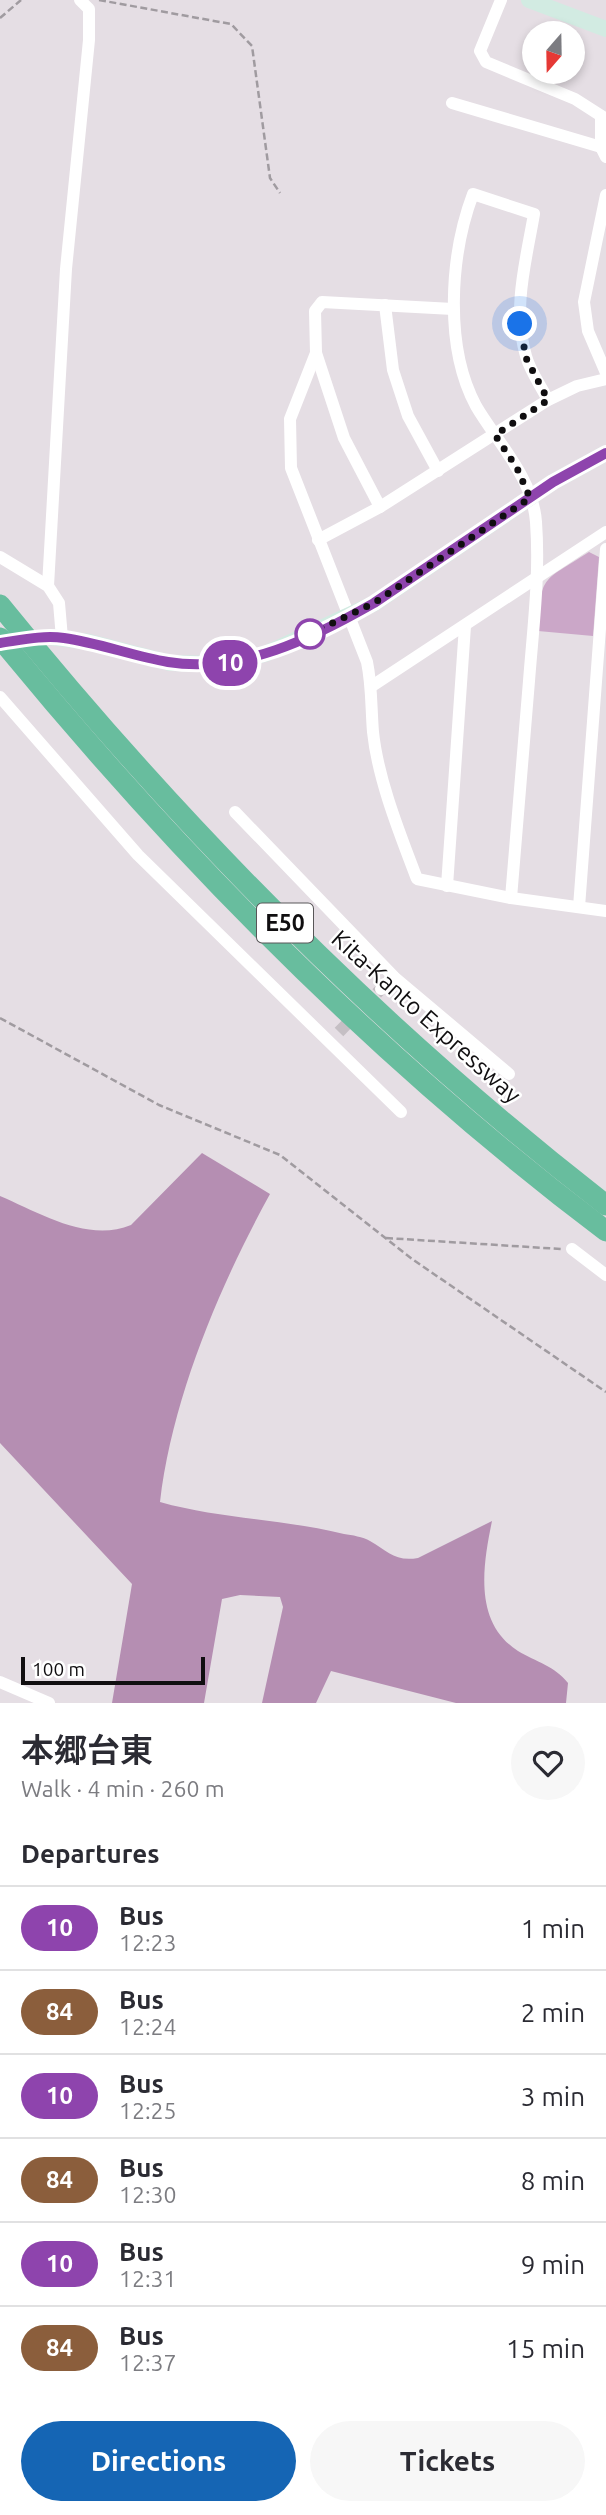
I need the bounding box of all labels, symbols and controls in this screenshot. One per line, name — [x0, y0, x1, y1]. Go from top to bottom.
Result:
north arrow — [522, 21, 584, 84]
map controls — [522, 21, 585, 84]
your location — [502, 306, 537, 341]
unlabelled marker — [295, 619, 325, 649]
line badge: 10 — [198, 640, 262, 686]
text: 10 — [216, 649, 244, 676]
road number: E50 — [257, 904, 313, 942]
street label: Kita-Kanto Expressway — [326, 925, 527, 1109]
scale bar — [21, 1654, 205, 1686]
text: 100 m — [32, 1658, 85, 1680]
button: heart — [511, 1726, 585, 1800]
text: 本郷台東 — [21, 1731, 153, 1768]
text: Walk · 4 min · 260 m — [21, 1776, 225, 1801]
text: Departures — [21, 1839, 159, 1868]
text: Bus — [119, 1901, 164, 1930]
text: 10 — [46, 1914, 73, 1941]
text: 1 min — [521, 1914, 585, 1943]
text: 12:23 — [119, 1930, 177, 1955]
text: Bus — [119, 1985, 164, 2014]
text: 84 — [46, 1998, 73, 2025]
text: 2 min — [521, 1998, 585, 2027]
text: 12:24 — [119, 2014, 177, 2039]
text: Bus — [119, 2069, 164, 2098]
text: 10 — [46, 2082, 73, 2109]
text: 3 min — [521, 2082, 585, 2111]
text: 12:25 — [119, 2098, 177, 2123]
text: Bus — [119, 2153, 164, 2182]
text: 84 — [46, 2166, 73, 2193]
text: 8 min — [521, 2166, 585, 2195]
text: 12:30 — [119, 2182, 177, 2207]
text: Bus — [119, 2237, 164, 2266]
text: 10 — [46, 2250, 73, 2277]
text: 9 min — [521, 2250, 585, 2279]
text: 12:31 — [119, 2266, 177, 2291]
text: Bus — [119, 2321, 164, 2350]
text: 84 — [46, 2334, 73, 2361]
text: 15 min — [506, 2334, 585, 2363]
text: 12:37 — [119, 2350, 177, 2375]
button: Directions — [21, 2421, 296, 2501]
button: Tickets — [310, 2421, 585, 2501]

